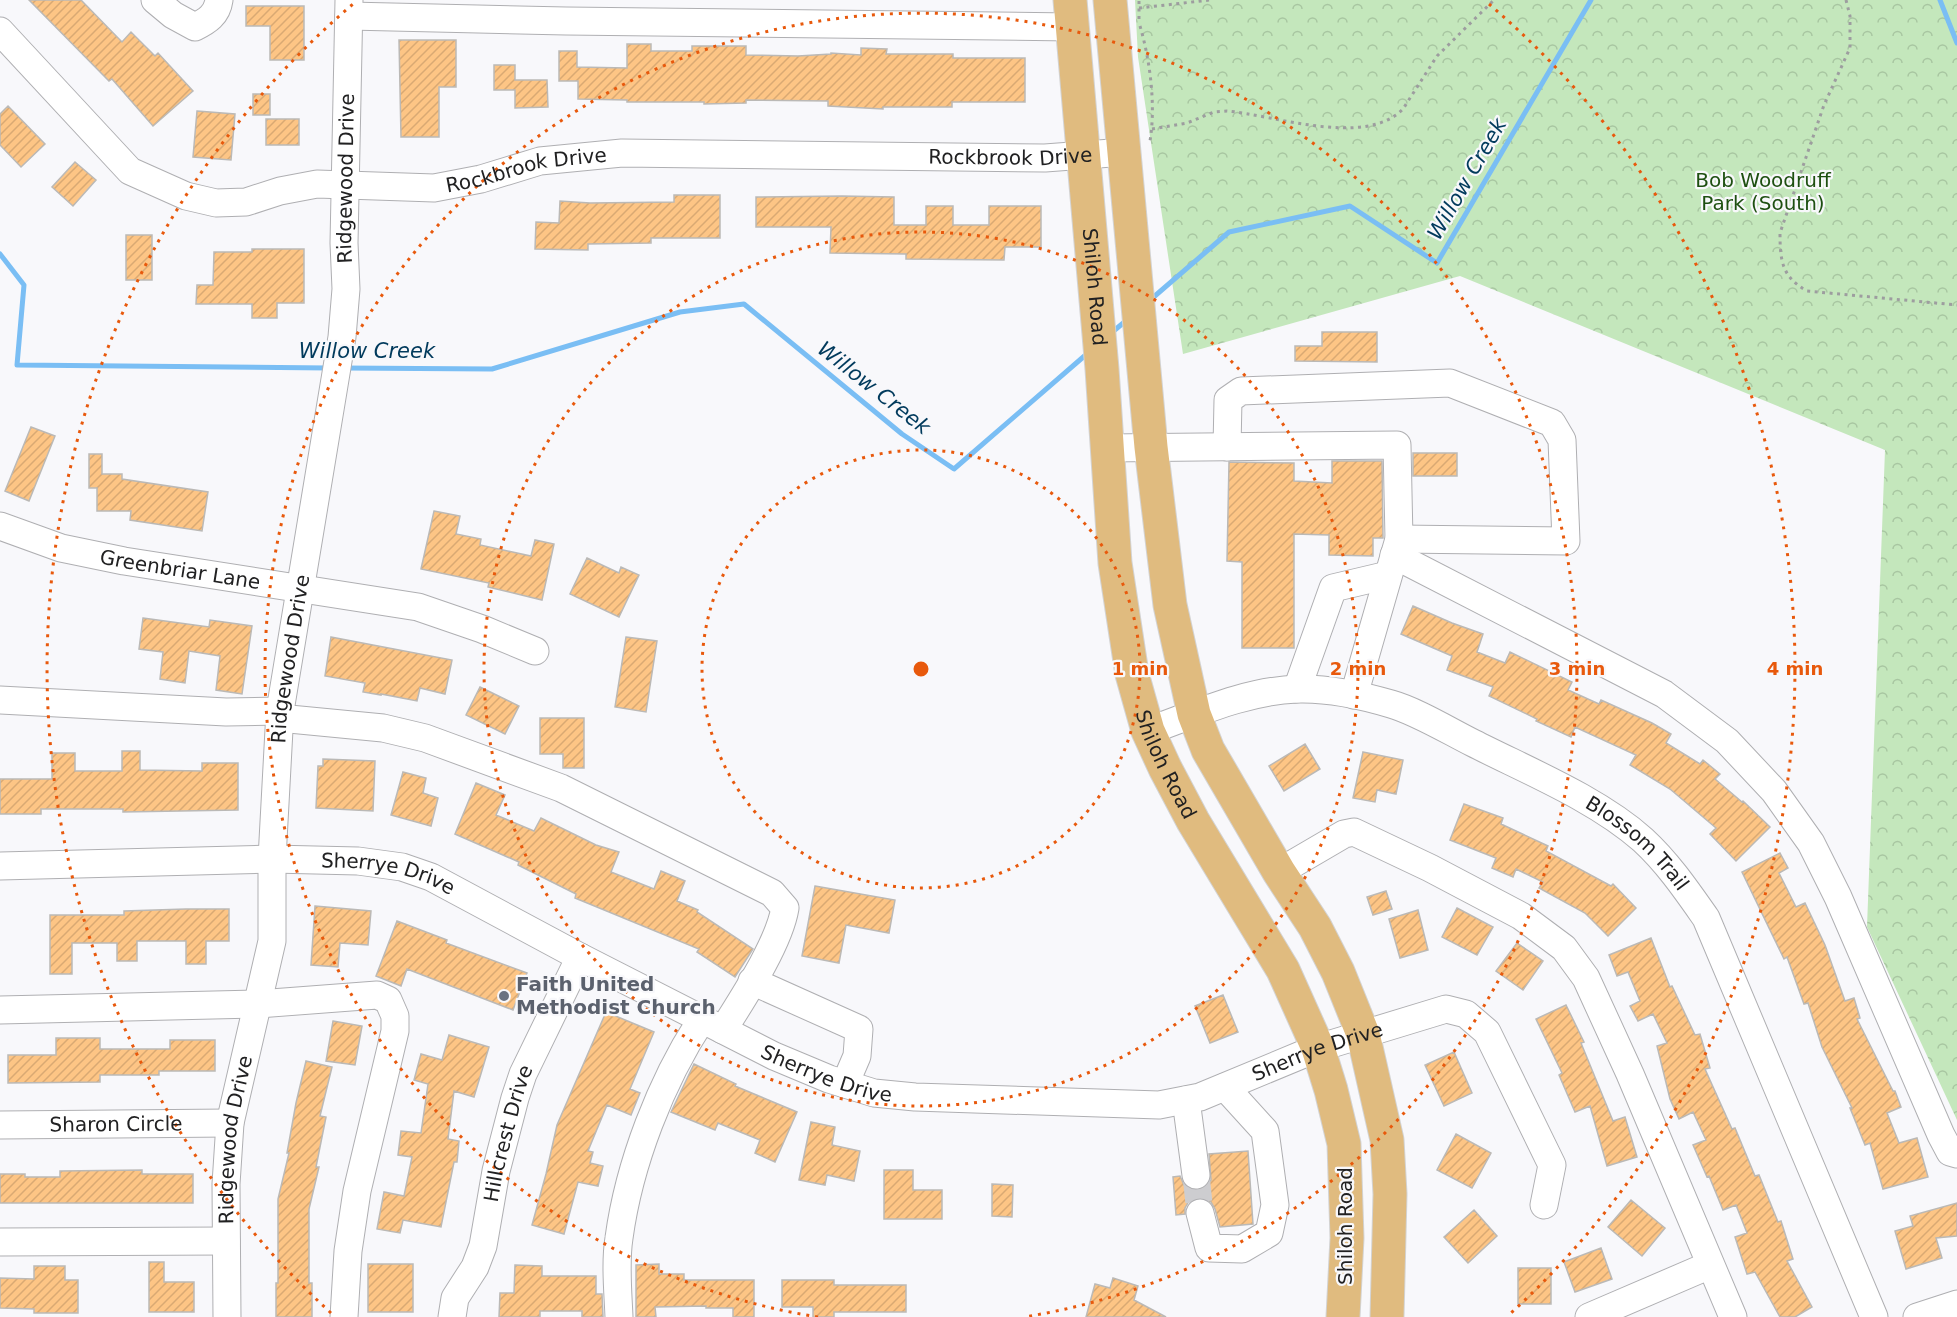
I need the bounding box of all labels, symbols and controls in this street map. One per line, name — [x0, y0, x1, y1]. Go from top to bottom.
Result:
street label: Ridgewood Drive — [332, 93, 359, 264]
water label: Willow Creek — [1423, 113, 1512, 244]
street label: Rockbrook Drive — [928, 142, 1093, 170]
street label: Rockbrook Drive — [444, 143, 608, 197]
park label: Bob Woodruff Park (South) — [1695, 168, 1832, 215]
street label: Shiloh Road — [1078, 227, 1112, 347]
water label: Willow Creek — [813, 337, 936, 440]
water label: Willow Creek — [299, 339, 436, 363]
street label: Greenbriar Lane — [98, 544, 262, 594]
street label: Ridgewood Drive — [266, 573, 314, 744]
text: 1 min — [1112, 658, 1168, 679]
text: 2 min — [1330, 658, 1386, 679]
text: 3 min — [1549, 658, 1605, 679]
text: 4 min — [1767, 658, 1823, 679]
centre of rings — [911, 659, 931, 679]
street label: Shiloh Road — [1131, 707, 1202, 823]
street label: Blossom Trail — [1581, 791, 1694, 895]
street label: Sherrye Drive — [321, 848, 459, 900]
place label: Faith United Methodist Church — [516, 972, 716, 1019]
marker: Faith United Methodist Church — [497, 989, 511, 1003]
street label: Sherrye Drive — [1248, 1017, 1386, 1086]
street label: Sherrye Drive — [757, 1039, 893, 1107]
street label: Ridgewood Drive — [214, 1053, 257, 1224]
street label: Hillcrest Drive — [479, 1061, 538, 1204]
street label: Sharon Circle — [49, 1111, 183, 1137]
street label: Shiloh Road — [1333, 1167, 1357, 1285]

